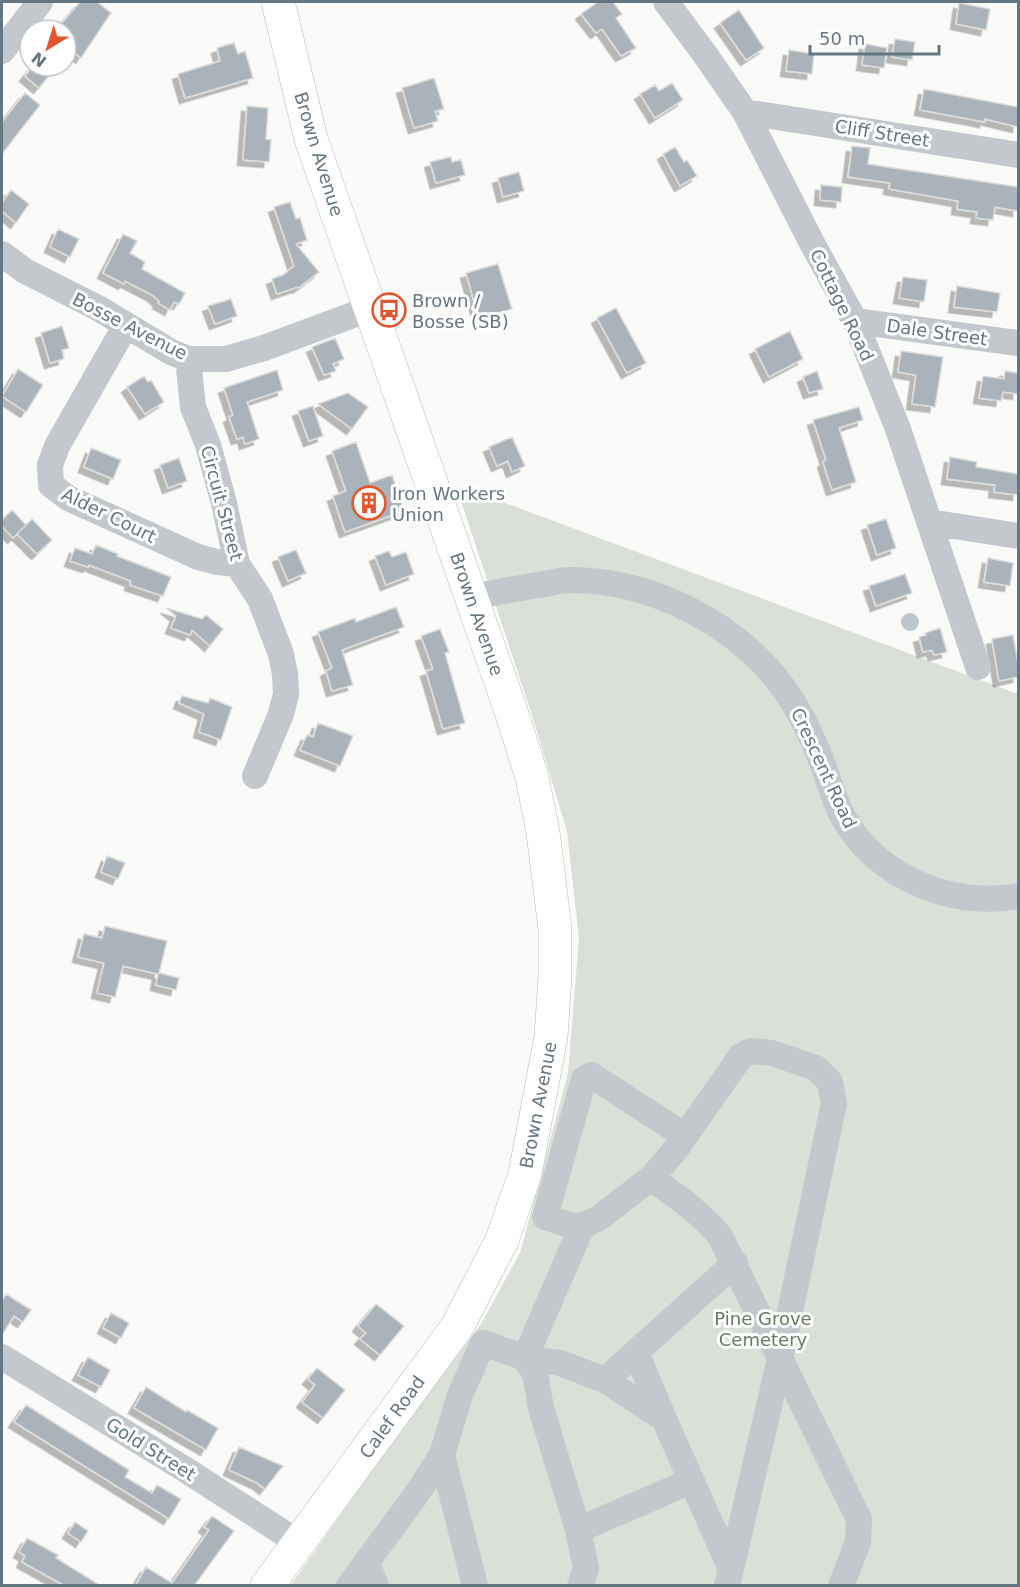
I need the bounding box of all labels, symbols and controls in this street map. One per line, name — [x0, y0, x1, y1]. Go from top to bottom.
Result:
north arrow — [18, 18, 78, 78]
scale bar — [810, 18, 939, 56]
text: 50 m — [819, 28, 865, 49]
text: N — [28, 48, 50, 71]
street label: Brown Avenue — [290, 89, 348, 219]
street label: Cliff Street — [833, 115, 931, 151]
street label: Cottage Road — [806, 246, 878, 364]
street label: Bosse Avenue — [69, 288, 191, 364]
place label: Brown / Bosse (SB) — [412, 290, 509, 332]
bus stop icon: Brown / Bosse (SB) — [371, 292, 407, 328]
street label: Dale Street — [885, 315, 989, 349]
street label: Circuit Street — [197, 443, 247, 563]
street label: Alder Court — [58, 483, 160, 547]
place label: Iron Workers Union — [392, 483, 505, 525]
building icon: Iron Workers Union — [351, 485, 387, 521]
street label: Brown Avenue — [446, 550, 508, 678]
street label: Crescent Road — [787, 704, 861, 832]
street label: Brown Avenue — [515, 1040, 561, 1170]
park label: Pine Grove Cemetery — [714, 1308, 812, 1350]
street label: Calef Road — [355, 1372, 429, 1462]
street label: Gold Street — [102, 1413, 200, 1485]

